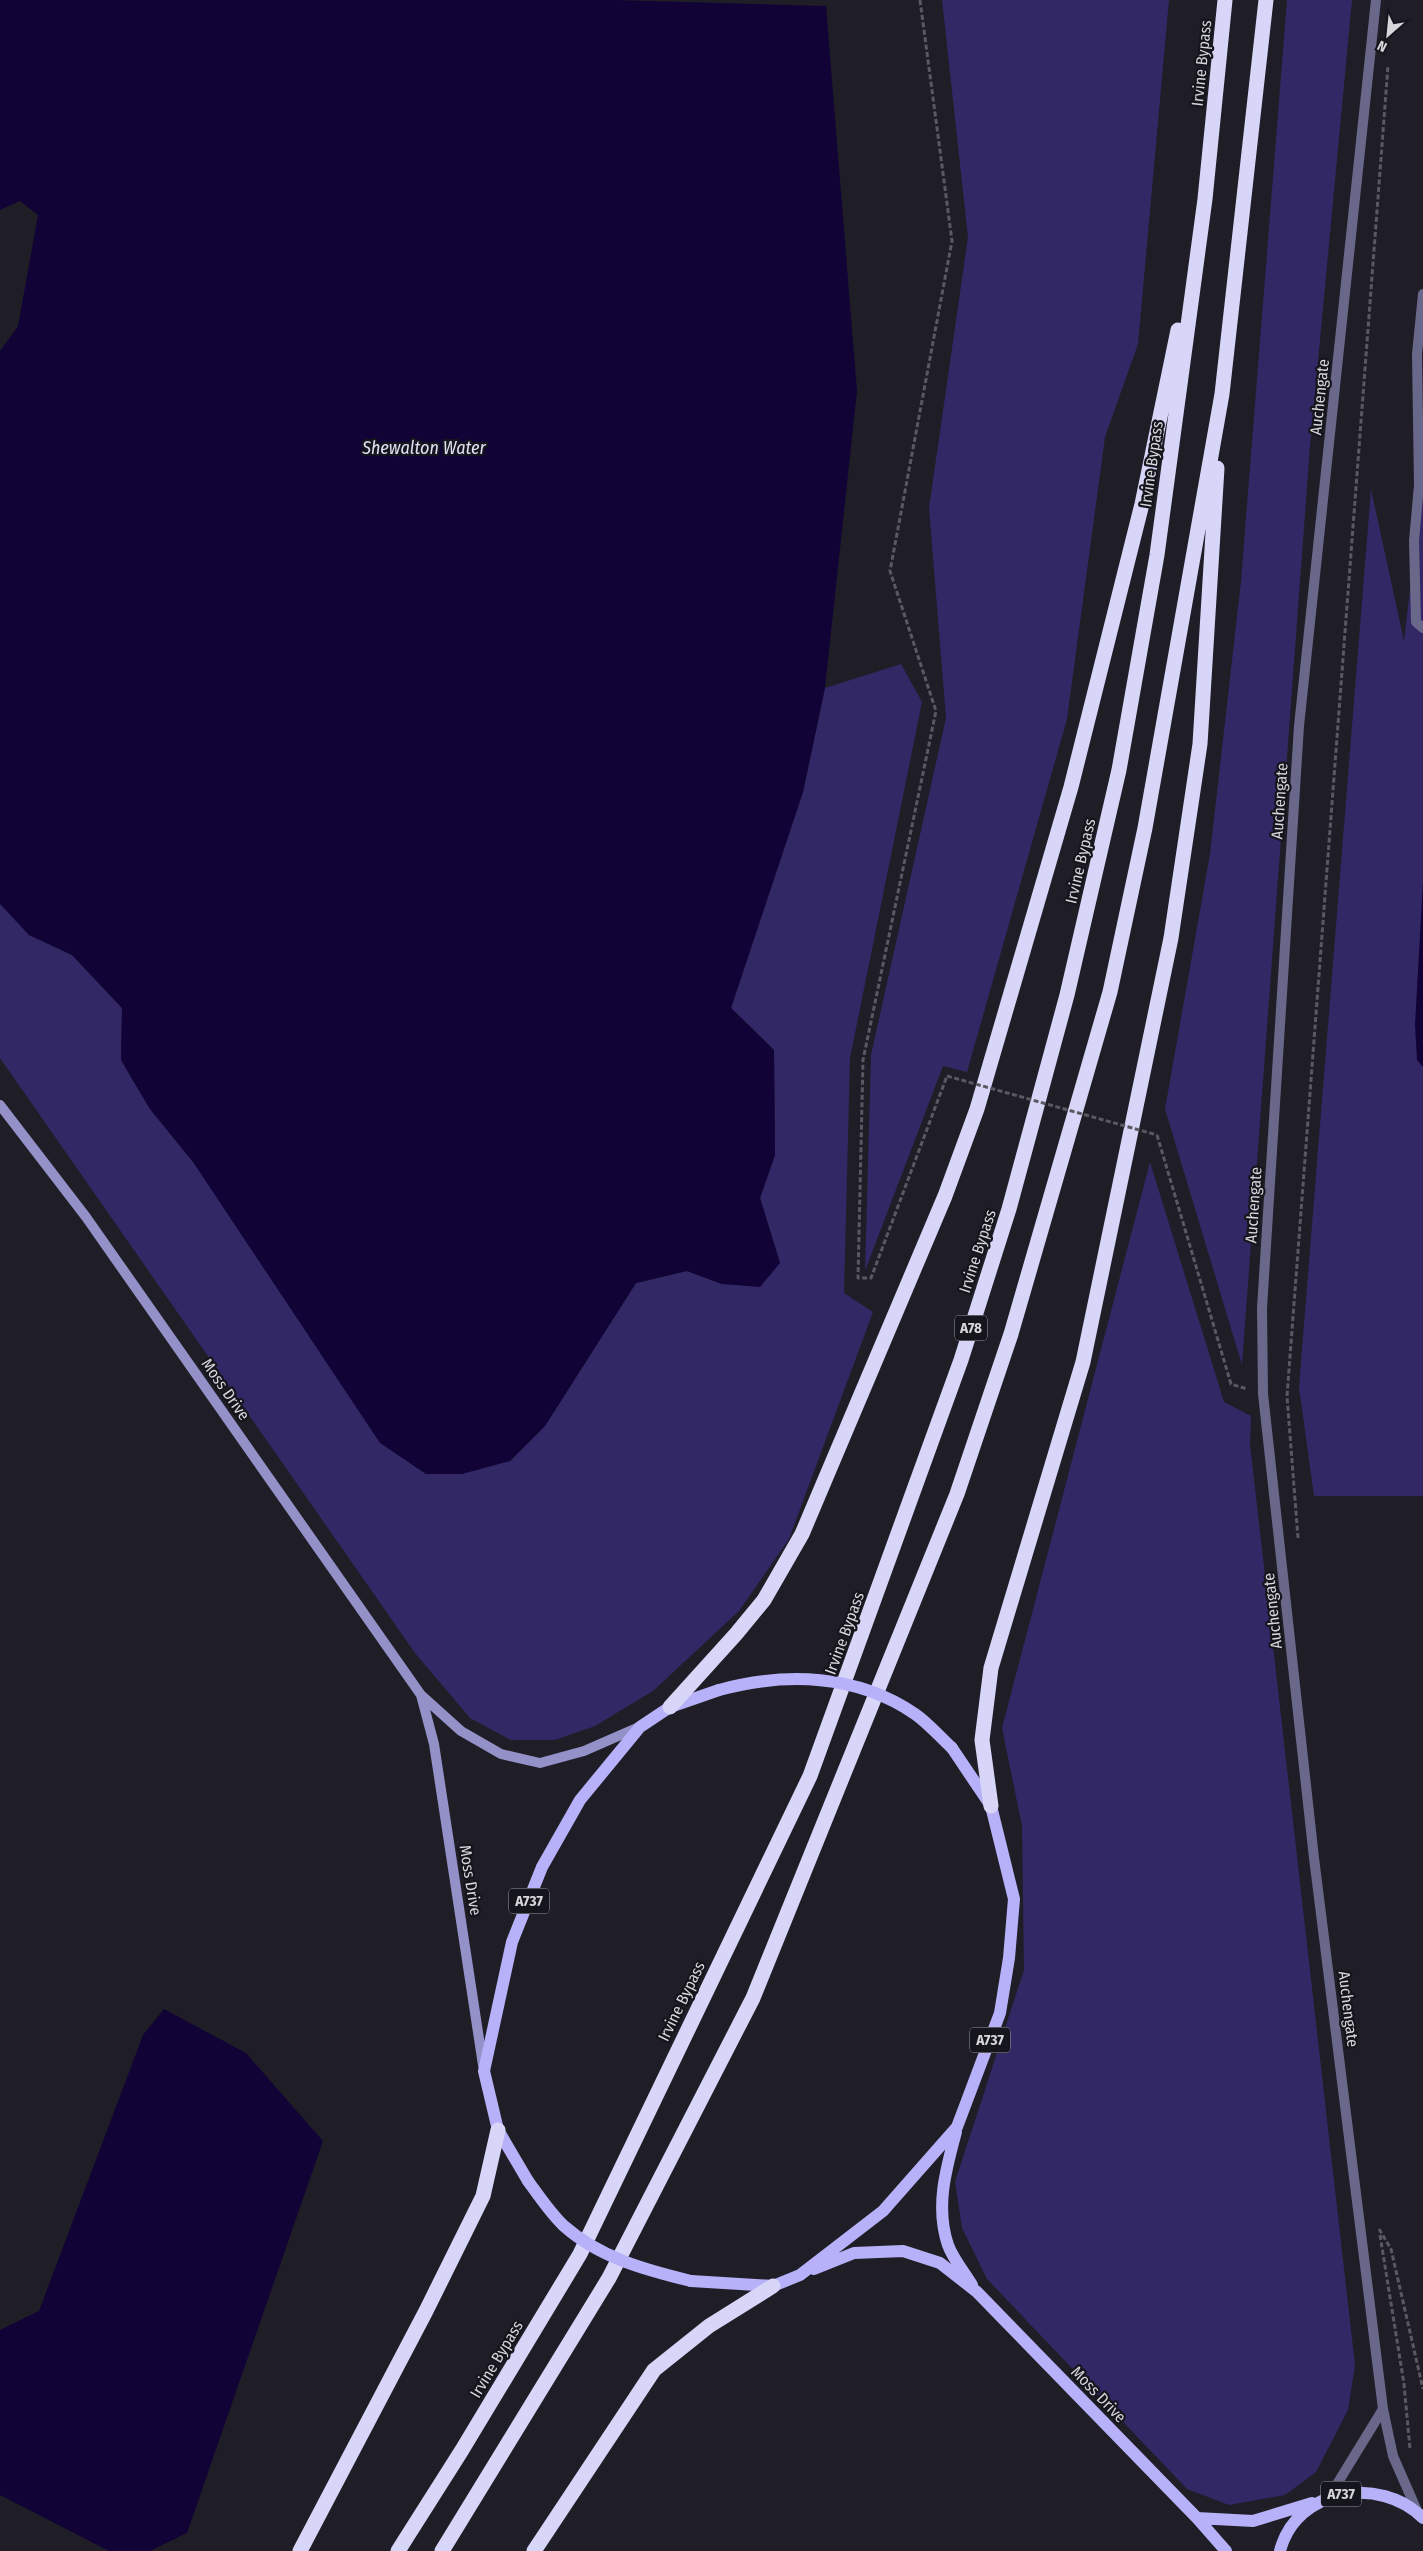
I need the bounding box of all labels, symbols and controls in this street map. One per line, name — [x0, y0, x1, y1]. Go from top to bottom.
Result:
north arrow — [1363, 10, 1413, 60]
street label: Irvine Bypass — [1188, 19, 1215, 107]
text: N — [1375, 37, 1390, 56]
street label: Auchengate — [1306, 358, 1333, 436]
street label: Irvine Bypass — [1136, 420, 1167, 508]
water label: Shewalton Water — [361, 437, 487, 459]
street label: Auchengate — [1267, 762, 1292, 840]
street label: Irvine Bypass — [1061, 817, 1100, 905]
street label: Auchengate — [1241, 1166, 1266, 1244]
street label: Irvine Bypass — [955, 1207, 1000, 1295]
road number: A78 — [955, 1316, 987, 1340]
street label: Moss Drive — [197, 1355, 254, 1424]
street label: Auchengate — [1259, 1572, 1286, 1650]
street label: Irvine Bypass — [821, 1589, 868, 1677]
street label: Moss Drive — [456, 1844, 485, 1917]
road number: A737 — [509, 1888, 549, 1914]
street label: Irvine Bypass — [654, 1958, 709, 2044]
street label: Auchengate — [1334, 1970, 1363, 2048]
road number: A737 — [970, 2028, 1010, 2052]
street label: Irvine Bypass — [466, 2317, 527, 2401]
street label: Moss Drive — [1067, 2362, 1130, 2427]
road number: A737 — [1321, 2482, 1361, 2506]

